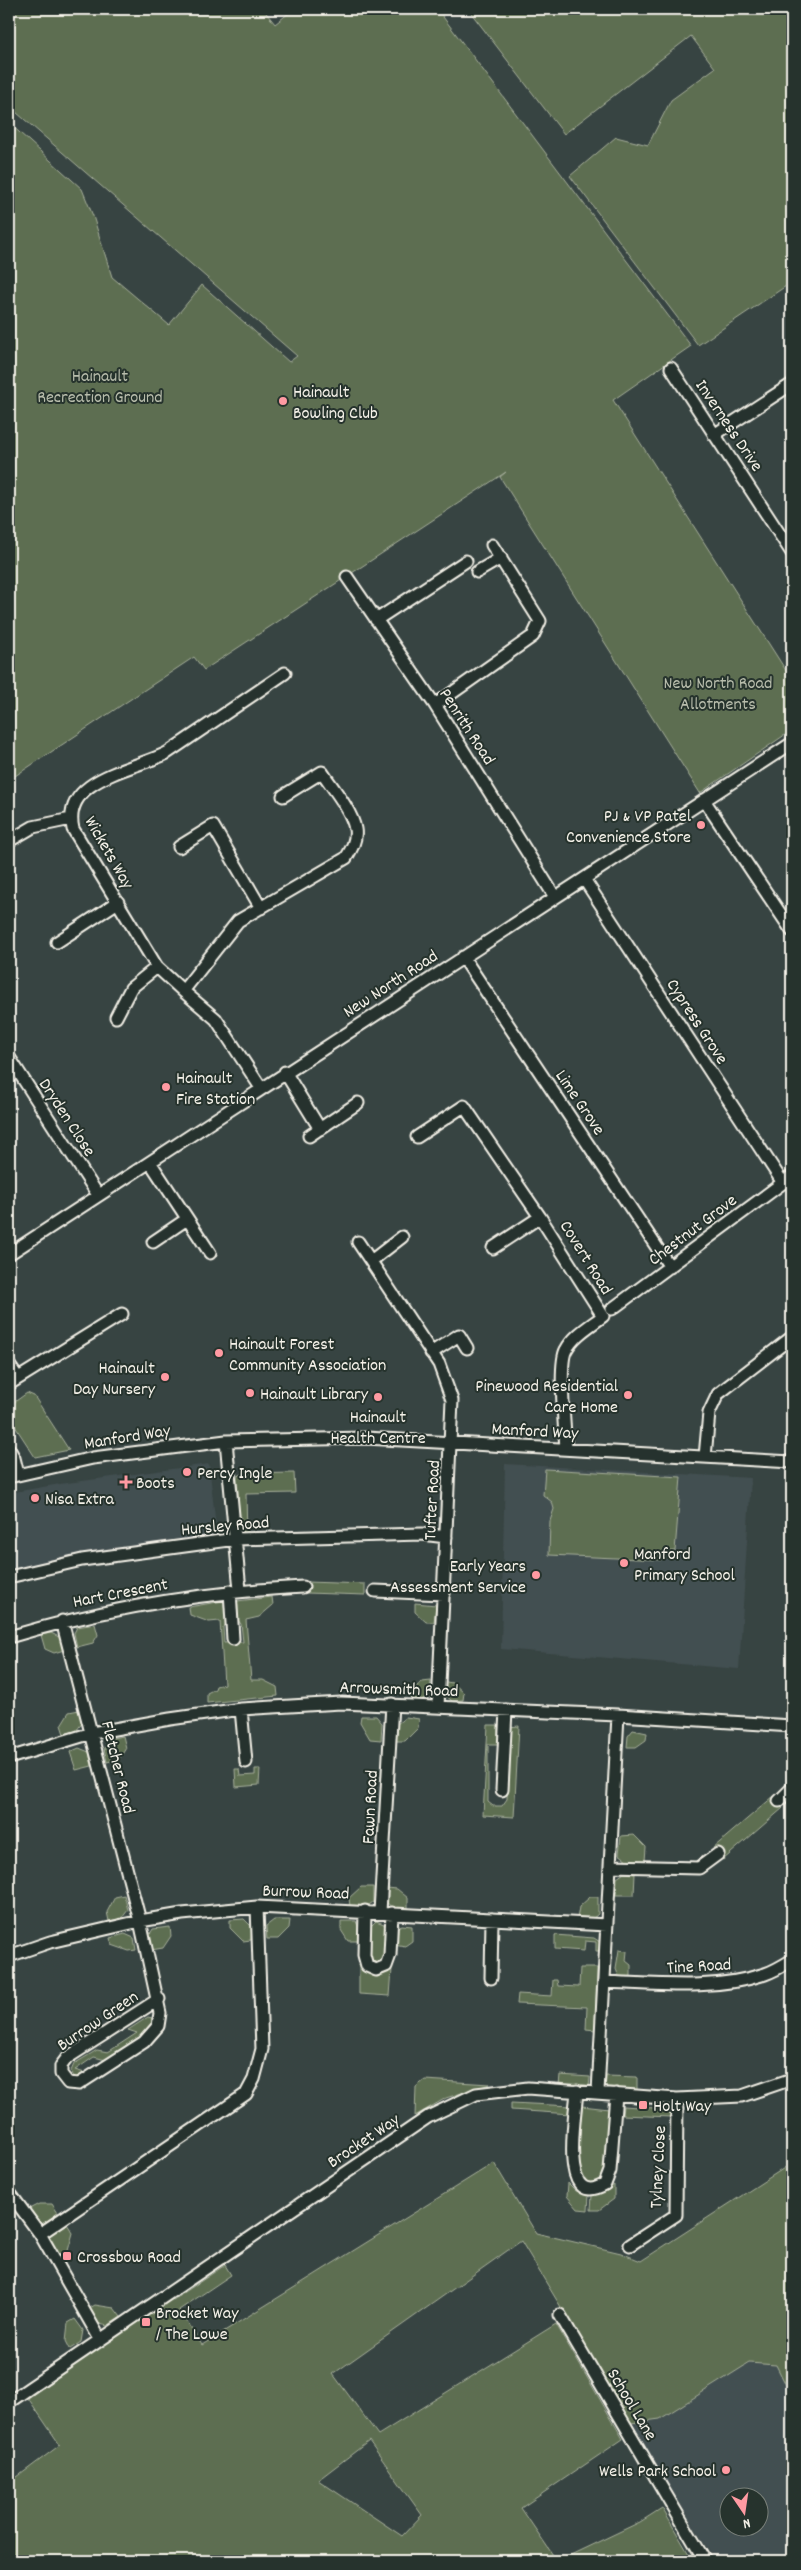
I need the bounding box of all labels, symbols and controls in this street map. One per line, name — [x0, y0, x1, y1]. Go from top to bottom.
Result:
park label: Hainault Recreation Ground — [37, 365, 163, 411]
street label: Inverness Drive — [688, 375, 768, 477]
place label: Hainault Bowling Club — [293, 381, 378, 427]
marker: Hainault Bowling Club — [277, 395, 289, 407]
park label: New North Road Allotments — [664, 672, 772, 718]
street label: Penrith Road — [432, 684, 500, 771]
place label: PJ & VP Patel Convenience Store — [566, 805, 692, 851]
street label: Wickets Way — [77, 812, 139, 895]
marker: PJ & VP Patel Convenience Store — [695, 819, 707, 831]
street label: New North Road — [339, 945, 444, 1025]
street label: Cypress Grove — [659, 975, 733, 1070]
street label: Lime Grove — [548, 1066, 610, 1141]
place label: Hainault Fire Station — [176, 1067, 255, 1113]
street label: Dryden Close — [31, 1074, 101, 1162]
marker: Hainault Fire Station — [160, 1081, 172, 1093]
street label: Chestnut Grove — [644, 1189, 743, 1273]
street label: Covert Road — [552, 1216, 618, 1300]
place label: Hainault Forest Community Association — [229, 1333, 386, 1379]
marker: Hainault Forest Community Association — [213, 1347, 225, 1359]
place label: Hainault Day Nursery — [73, 1357, 156, 1403]
marker: Hainault Day Nursery — [159, 1371, 171, 1383]
place label: Pinewood Residential Care Home — [475, 1375, 619, 1421]
place label: Hainault Library — [260, 1383, 369, 1408]
marker: Hainault Library — [244, 1387, 256, 1399]
marker: Pinewood Residential Care Home — [622, 1389, 634, 1401]
marker: Hainault Health Centre — [372, 1391, 384, 1403]
place label: Hainault Health Centre — [330, 1406, 426, 1452]
street label: Manford Way — [491, 1418, 580, 1447]
street label: Manford Way — [82, 1419, 173, 1458]
street label: Tufter Road — [419, 1459, 448, 1541]
place label: Percy Ingle — [197, 1462, 272, 1487]
marker: Percy Ingle — [181, 1466, 193, 1478]
place label: Boots — [136, 1472, 175, 1497]
marker: Boots — [120, 1476, 132, 1488]
place label: Nisa Extra — [45, 1488, 114, 1513]
marker: Nisa Extra — [29, 1492, 41, 1504]
street label: Hursley Road — [180, 1511, 270, 1544]
place label: Manford Primary School — [634, 1543, 735, 1589]
place label: Early Years Assessment Service — [390, 1555, 526, 1601]
marker: Manford Primary School — [618, 1557, 630, 1569]
marker: Early Years Assessment Service — [530, 1569, 542, 1581]
street label: Hart Crescent — [71, 1573, 170, 1616]
street label: Arrowsmith Road — [339, 1676, 459, 1705]
street label: Fletcher Road — [93, 1719, 140, 1817]
street label: Fawn Road — [357, 1769, 386, 1845]
street label: Burrow Road — [262, 1879, 350, 1908]
street label: Tine Road — [666, 1953, 732, 1982]
street label: Burrow Green — [53, 1986, 144, 2059]
place label: Holt Way — [653, 2095, 712, 2120]
marker: Holt Way — [637, 2099, 649, 2111]
street label: Brocket Way — [323, 2108, 406, 2176]
street label: Tylney Close — [645, 2125, 674, 2209]
place label: Crossbow Road — [77, 2246, 181, 2271]
marker: Crossbow Road — [61, 2250, 73, 2262]
place label: Brocket Way / The Lowe — [156, 2302, 239, 2348]
marker: Brocket Way / The Lowe — [140, 2316, 152, 2328]
street label: School Lane — [600, 2365, 662, 2446]
place label: Wells Park School — [599, 2460, 717, 2485]
marker: Wells Park School — [720, 2464, 732, 2476]
north arrow — [718, 2488, 768, 2538]
text: N — [741, 2512, 752, 2533]

